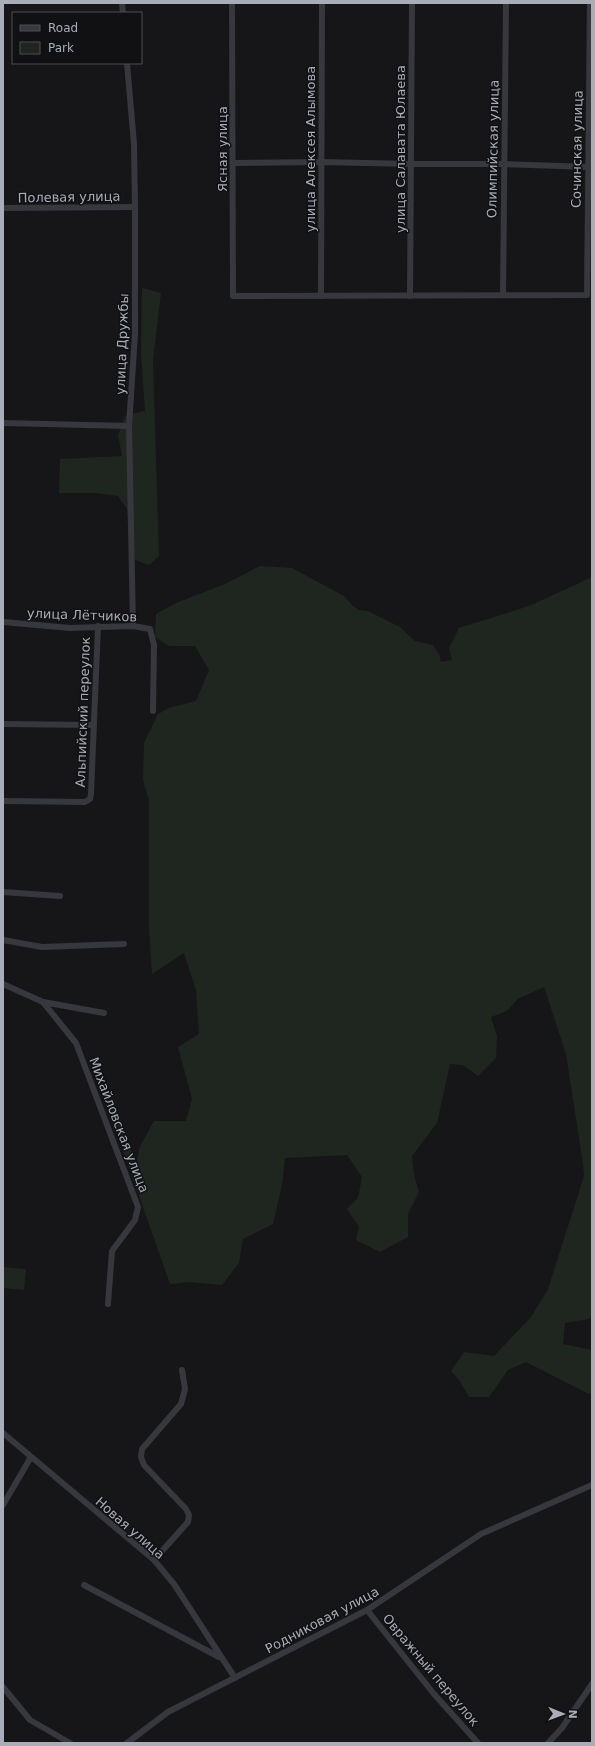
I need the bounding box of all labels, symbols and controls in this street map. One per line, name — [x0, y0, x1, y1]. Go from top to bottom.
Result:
legend — [12, 12, 142, 64]
text: Road — [48, 21, 78, 35]
text: Park — [48, 41, 74, 55]
street label: улица Салавата Юлаева — [393, 65, 408, 233]
street label: улица Алексея Алымова — [303, 66, 318, 232]
street label: Олимпийская улица — [484, 80, 502, 218]
street label: Сочинская улица — [568, 90, 586, 208]
street label: Ясная улица — [215, 106, 230, 192]
street label: Полевая улица — [17, 189, 121, 205]
street label: улица Дружбы — [113, 293, 131, 395]
street label: улица Лётчиков — [27, 606, 137, 624]
street label: Альпийский переулок — [73, 636, 93, 788]
street label: Михайловская улица — [86, 1055, 152, 1195]
street label: Новая улица — [92, 1494, 168, 1562]
street label: Родниковая улица — [263, 1584, 381, 1656]
street label: Овражный переулок — [380, 1611, 482, 1729]
north arrow — [543, 1694, 583, 1734]
text: N — [566, 1709, 579, 1719]

